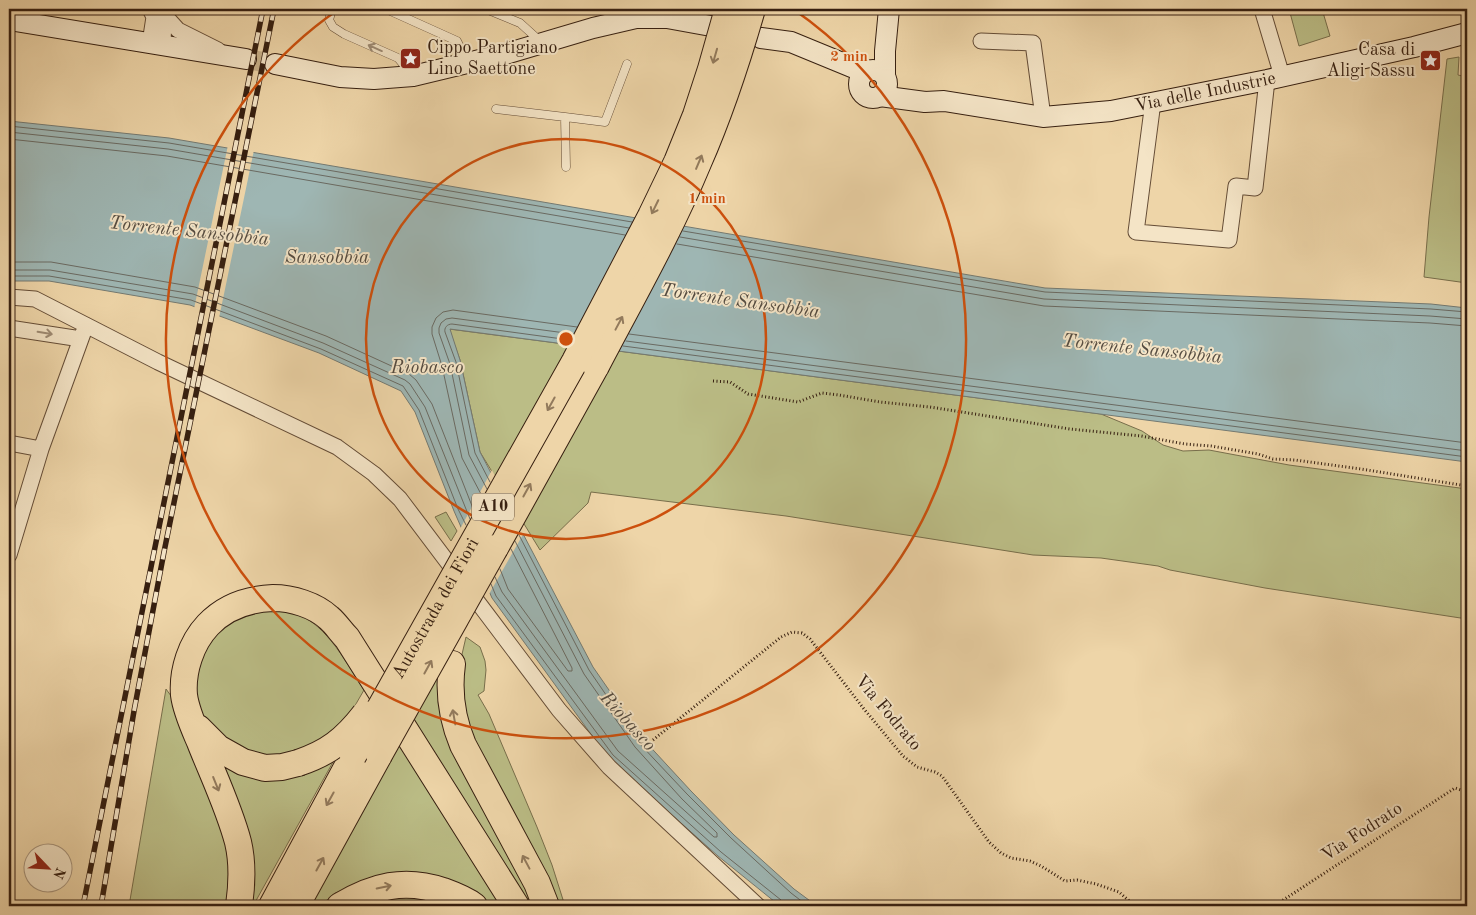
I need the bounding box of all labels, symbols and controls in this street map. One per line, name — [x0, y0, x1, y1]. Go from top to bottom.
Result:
place label: Cippo Partigiano Lino Saettone — [427, 39, 558, 78]
place label: Casa di Aligi Sassu — [1327, 41, 1415, 80]
one-way arrow — [368, 42, 383, 52]
place icon: Cippo Partigiano Lino Saettone — [399, 46, 423, 70]
one-way arrow — [710, 47, 720, 63]
place icon: Casa di Aligi Sassu — [1419, 48, 1443, 72]
text: 2 min — [830, 50, 868, 65]
street label: Via delle Industrie — [1133, 69, 1277, 115]
one-way arrow — [694, 155, 704, 170]
text: 1 min — [688, 192, 726, 207]
one-way arrow — [650, 199, 660, 214]
water label: Torrente Sansobbia — [108, 214, 270, 250]
water label: Sansobbia — [285, 249, 369, 268]
water label: Torrente Sansobbia — [659, 281, 821, 323]
one-way arrow — [614, 316, 624, 331]
one-way arrow — [36, 329, 52, 339]
centre of rings — [557, 330, 575, 348]
water label: Torrente Sansobbia — [1061, 332, 1223, 368]
water label: Riobasco — [390, 359, 464, 378]
one-way arrow — [546, 396, 555, 411]
one-way arrow — [522, 483, 532, 498]
road number: A10 — [472, 494, 514, 520]
street label: Autostrada dei Fiori — [389, 535, 482, 682]
one-way arrow — [424, 660, 434, 675]
street label: Via Fodrato — [851, 672, 925, 754]
water label: Riobasco — [595, 688, 659, 756]
one-way arrow — [448, 709, 458, 725]
one-way arrow — [212, 776, 222, 791]
one-way arrow — [325, 791, 334, 806]
street label: Via Fodrato — [1318, 799, 1406, 865]
north arrow — [22, 842, 72, 892]
one-way arrow — [520, 855, 530, 870]
one-way arrow — [315, 857, 325, 871]
text: N — [50, 865, 67, 881]
one-way arrow — [376, 882, 392, 891]

